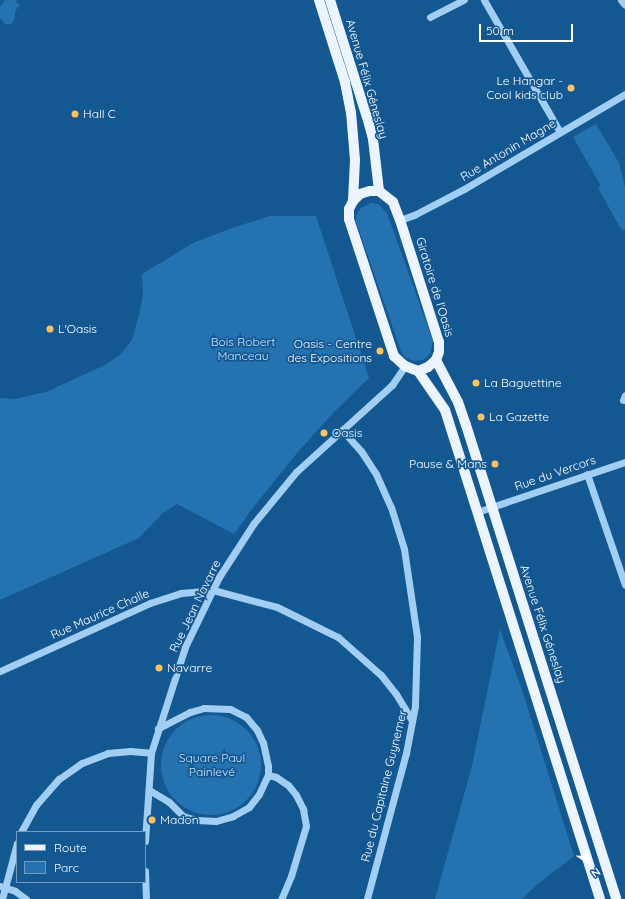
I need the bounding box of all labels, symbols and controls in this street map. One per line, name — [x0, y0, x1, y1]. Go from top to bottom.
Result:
scale bar — [481, 16, 575, 42]
street label: Avenue Félix Géneslay — [343, 18, 391, 140]
text: 50 m — [486, 23, 514, 38]
place label: Le Hangar - Cool kids club — [486, 74, 563, 102]
marker: Le Hangar - Cool kids club — [566, 83, 576, 93]
place label: Hall C — [83, 107, 116, 121]
marker: Hall C — [70, 109, 80, 119]
street label: Rue Antonin Magne — [458, 116, 558, 184]
street label: Giratoire de l'Oasis — [413, 235, 457, 339]
place label: L'Oasis — [58, 322, 97, 336]
marker: L'Oasis — [45, 324, 55, 334]
park label: Bois Robert Manceau — [211, 335, 275, 363]
place label: Oasis - Centre des Expositions — [287, 337, 372, 365]
marker: Oasis - Centre des Expositions — [375, 346, 385, 356]
place label: La Baguettine — [484, 376, 561, 390]
marker: La Baguettine — [471, 378, 481, 388]
place label: La Gazette — [489, 410, 549, 424]
marker: La Gazette — [476, 412, 486, 422]
place label: Oasis — [332, 426, 362, 440]
marker: Oasis — [319, 428, 329, 438]
street label: Rue du Vercors — [513, 452, 597, 494]
place label: Pause & Mans — [409, 457, 487, 471]
marker: Pause & Mans — [490, 459, 500, 469]
street label: Rue Jean Navarre — [166, 557, 224, 655]
street label: Avenue Félix Géneslay — [517, 563, 569, 685]
street label: Rue Maurice Challe — [49, 586, 151, 642]
place label: Navarre — [167, 661, 212, 675]
marker: Navarre — [154, 663, 164, 673]
street label: Rue du Capitaine Guynemer — [358, 708, 410, 864]
park label: Square Paul Painlevé — [179, 751, 245, 779]
place label: Madon — [160, 813, 199, 827]
marker: Madon — [147, 815, 157, 825]
legend — [16, 831, 146, 883]
text: Route — [54, 840, 87, 855]
north arrow — [569, 843, 609, 883]
text: Parc — [54, 860, 79, 875]
text: N — [589, 865, 603, 881]

